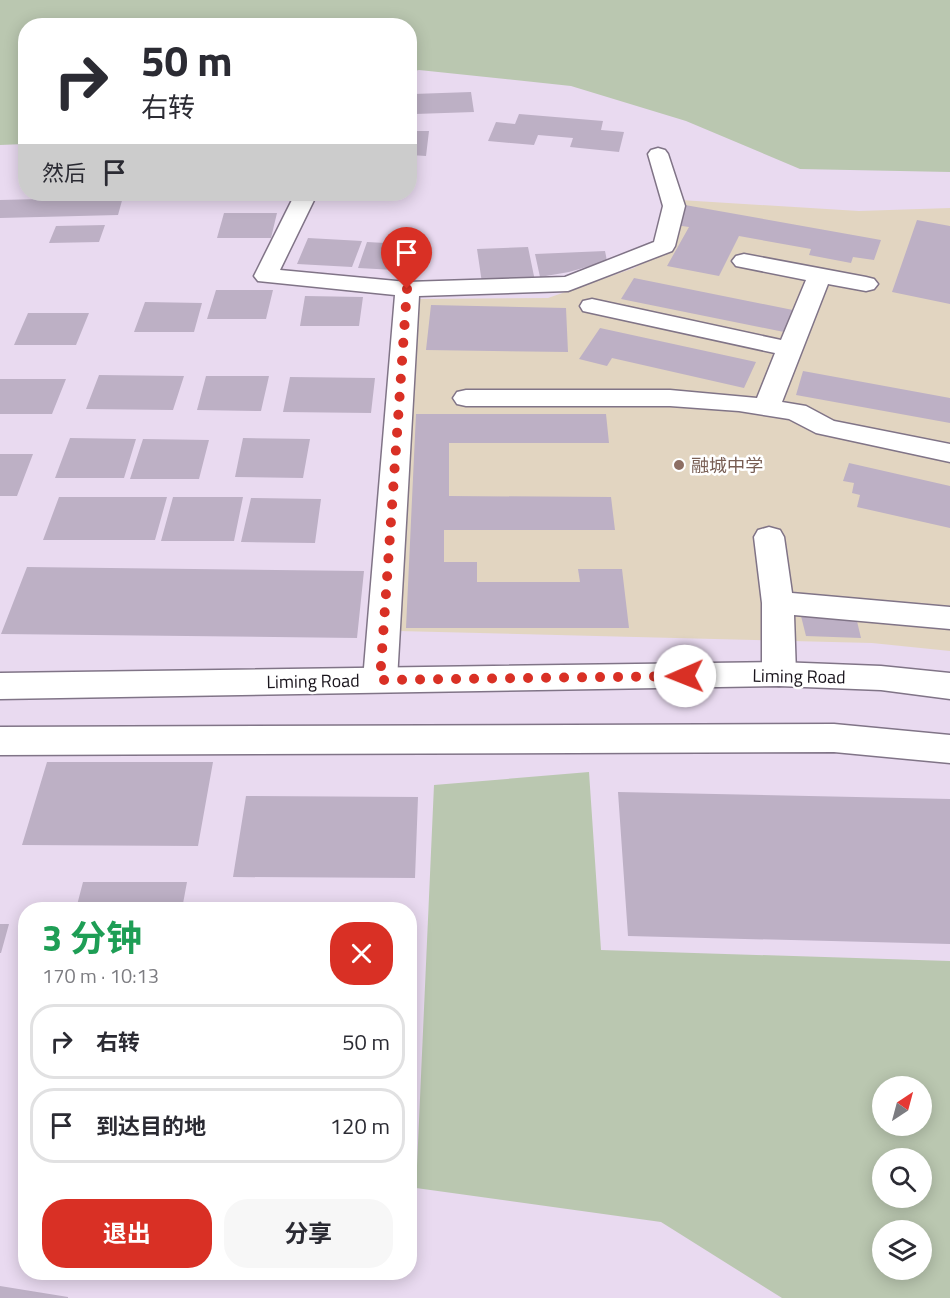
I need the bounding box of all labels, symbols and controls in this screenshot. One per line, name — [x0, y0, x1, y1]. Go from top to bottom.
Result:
text: 50 m — [141, 28, 233, 92]
icon: right — [42, 42, 120, 120]
text: 右转 — [141, 86, 195, 127]
text: 然后 — [42, 156, 86, 190]
icon: arrive — [98, 156, 131, 189]
pin — [381, 227, 432, 289]
icon: arrive — [390, 236, 423, 269]
place label: 融城中学 — [691, 452, 763, 479]
marker: 融城中学 — [672, 458, 686, 472]
position arrow — [653, 644, 717, 708]
street label: Liming Road — [752, 662, 846, 690]
street label: Liming Road — [266, 667, 360, 695]
text: 3 分钟 — [42, 910, 142, 965]
button: close — [330, 922, 393, 985]
text: 170 m · 10:13 — [42, 960, 159, 991]
icon: right — [45, 1025, 78, 1058]
text: 右转 — [96, 1025, 140, 1059]
text: 50 m — [342, 1025, 390, 1059]
north arrow — [872, 1076, 932, 1136]
map controls — [872, 1076, 932, 1280]
icon: arrive — [45, 1109, 78, 1142]
text: 到达目的地 — [96, 1109, 206, 1143]
text: 120 m — [330, 1109, 390, 1143]
button: search — [872, 1148, 932, 1208]
button: 退出 — [42, 1199, 212, 1268]
button: 分享 — [224, 1199, 393, 1268]
button: layers — [872, 1220, 932, 1280]

